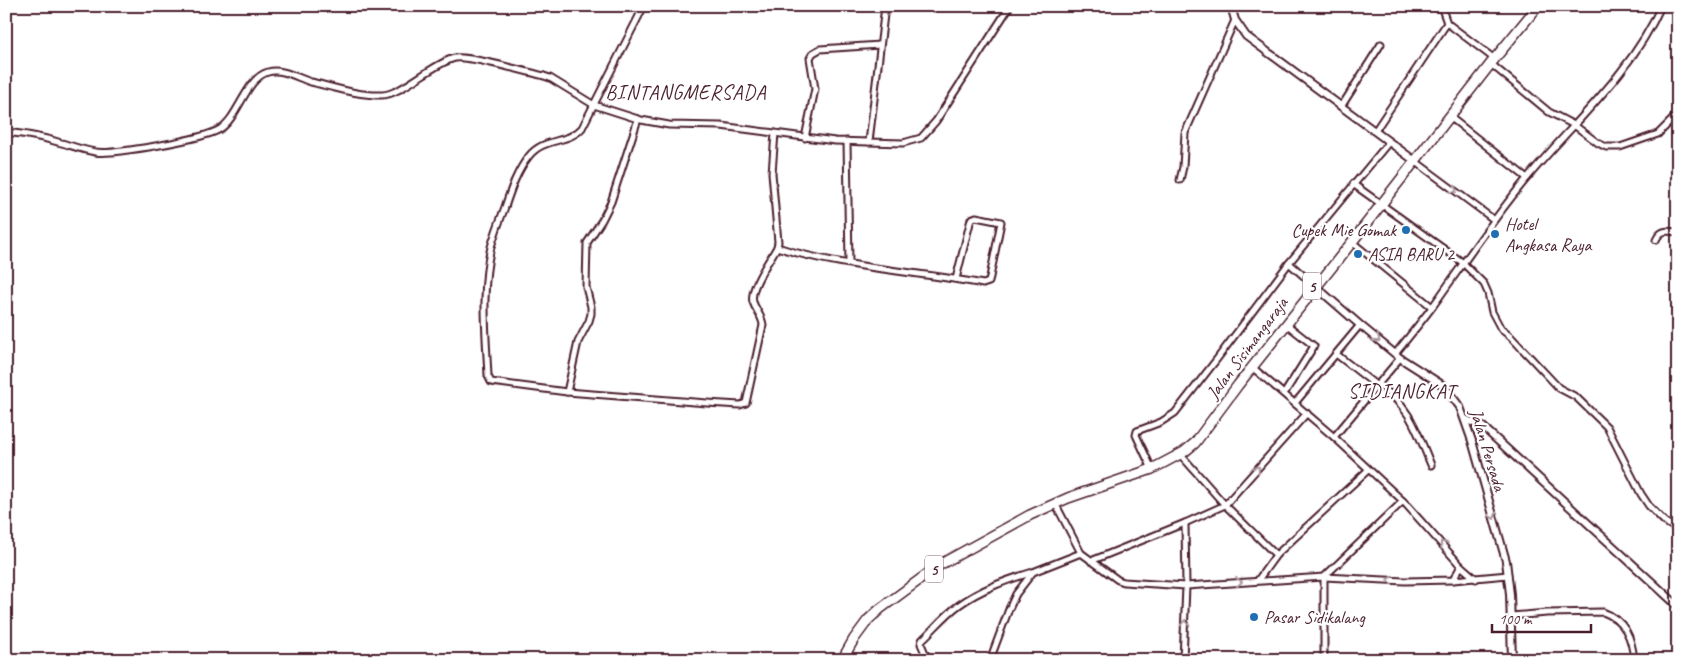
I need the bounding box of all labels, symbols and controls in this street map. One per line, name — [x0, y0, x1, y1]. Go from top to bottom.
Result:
district label: BINTANGMERSADA — [605, 80, 767, 105]
one-way arrow — [1448, 184, 1458, 193]
place label: Hotel Angkasa Raya — [1505, 213, 1592, 256]
place label: Cupek Mie Gomak — [1292, 219, 1397, 241]
marker: Cupek Mie Gomak — [1400, 224, 1412, 236]
marker: Hotel Angkasa Raya — [1489, 228, 1501, 240]
place label: ASIA BARU 2 — [1368, 243, 1456, 265]
marker: ASIA BARU 2 — [1352, 248, 1364, 260]
road number: 5 — [1303, 272, 1321, 300]
street label: Jalan Sisimangaraja — [1201, 291, 1294, 404]
one-way arrow — [1371, 334, 1380, 342]
district label: SIDIANGKAT — [1348, 379, 1459, 404]
street label: Jalan Persada — [1465, 405, 1511, 495]
one-way arrow — [1252, 465, 1261, 474]
one-way arrow — [1487, 512, 1498, 520]
one-way arrow — [1440, 540, 1449, 549]
road number: 5 — [925, 556, 943, 582]
one-way arrow — [1385, 574, 1393, 585]
one-way arrow — [1235, 576, 1243, 587]
scale bar — [1492, 601, 1590, 633]
place label: Pasar Sidikalang — [1264, 606, 1367, 628]
text: 100 m — [1499, 610, 1533, 629]
marker: Pasar Sidikalang — [1248, 611, 1260, 623]
one-way arrow — [1179, 619, 1190, 627]

